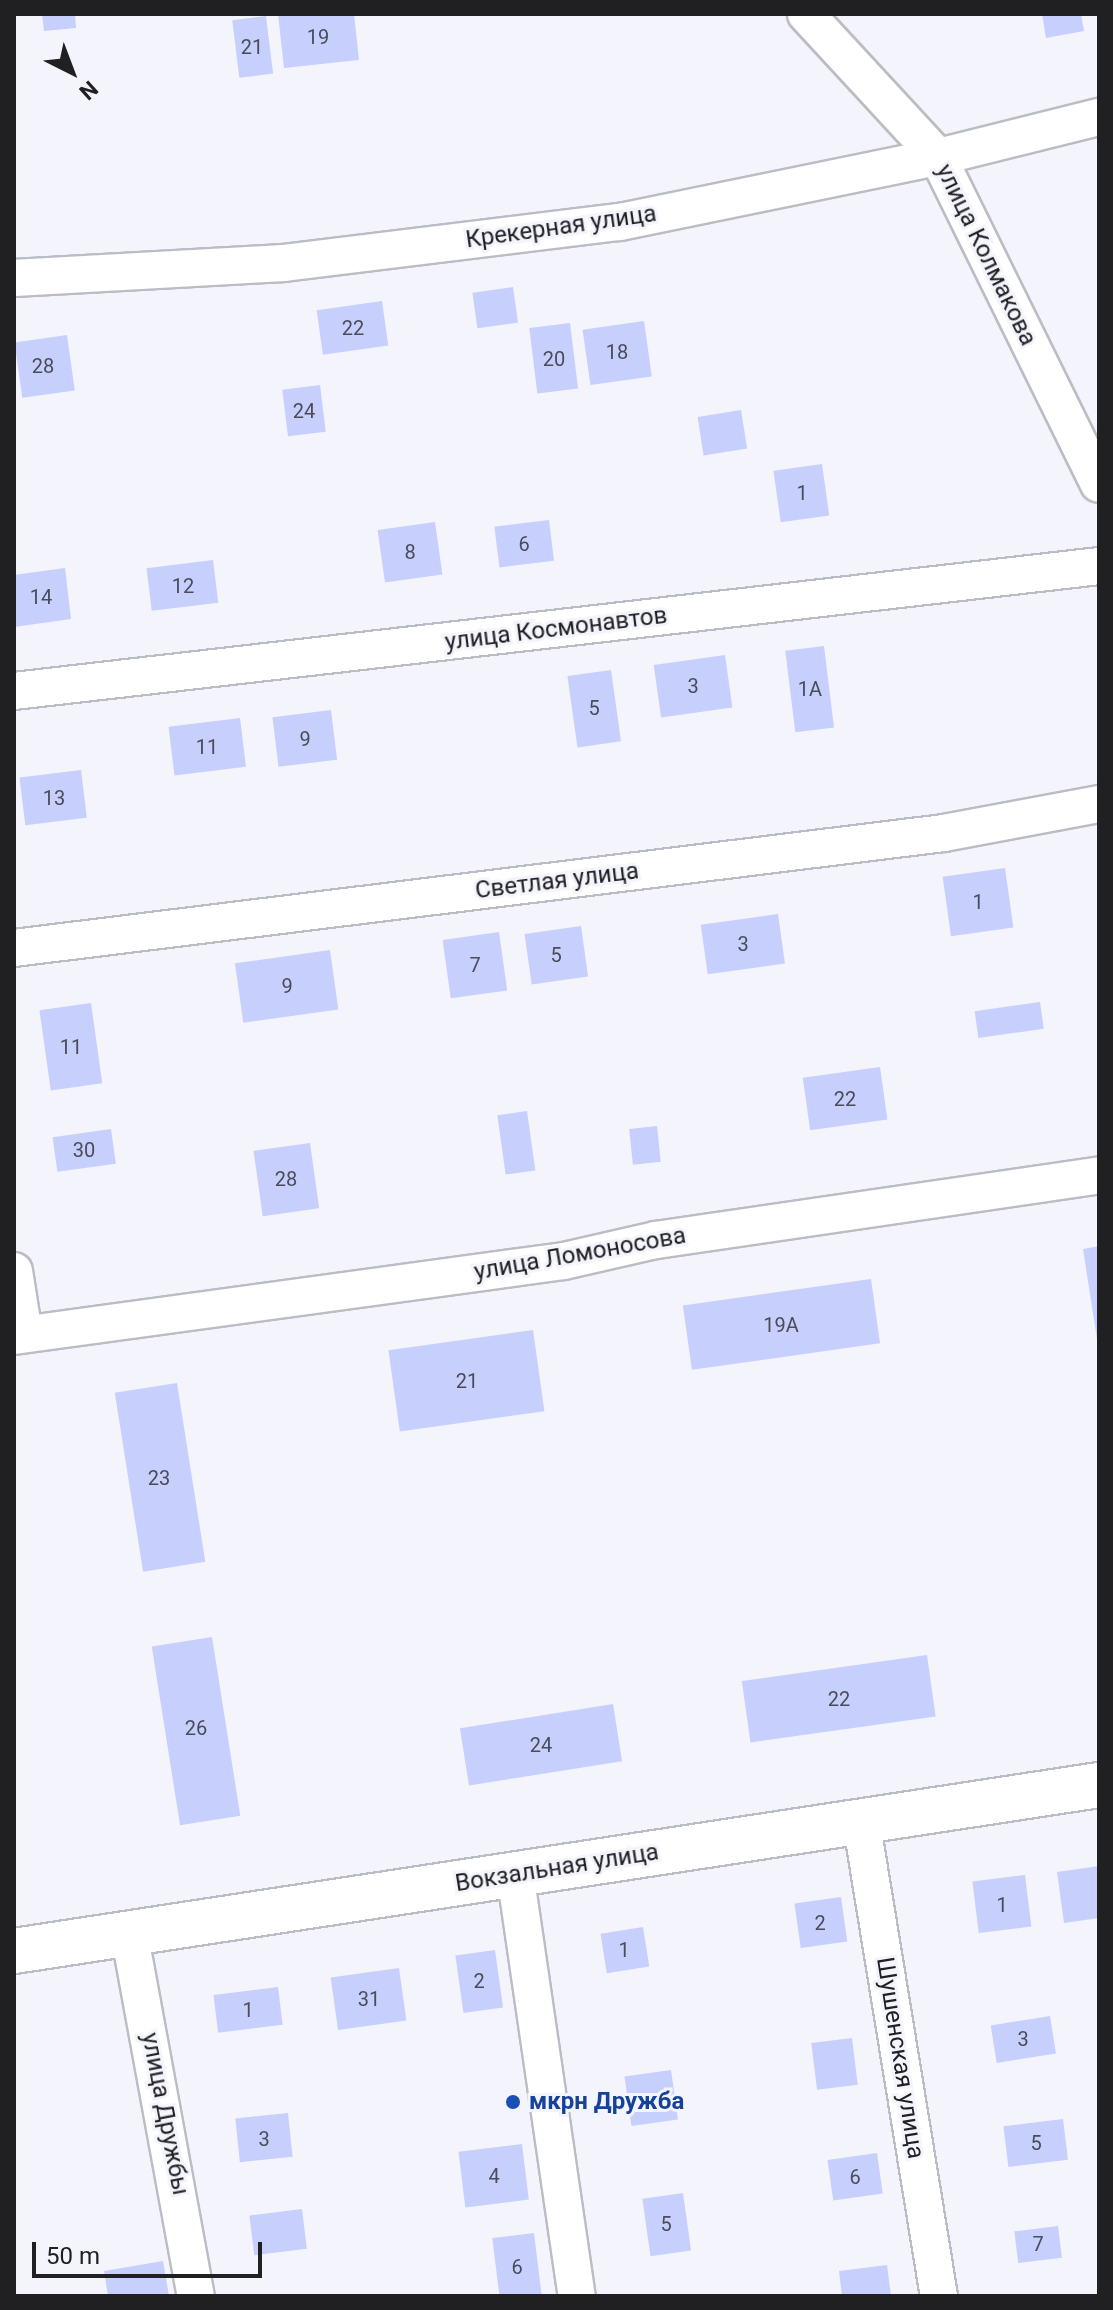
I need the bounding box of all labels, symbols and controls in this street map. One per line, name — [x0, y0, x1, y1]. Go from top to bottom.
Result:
house number: 19 — [307, 25, 329, 49]
north arrow — [32, 32, 112, 112]
house number: 21 — [241, 35, 263, 59]
text: N — [74, 76, 103, 105]
street label: улица Колмакова — [930, 160, 1042, 350]
street label: Крекерная улица — [464, 199, 658, 255]
house number: 22 — [342, 316, 364, 340]
house number: 18 — [606, 340, 628, 364]
house number: 20 — [543, 347, 565, 371]
house number: 28 — [32, 354, 54, 378]
house number: 24 — [293, 399, 315, 423]
house number: 1 — [796, 481, 808, 505]
house number: 6 — [518, 532, 530, 556]
house number: 8 — [404, 540, 416, 564]
house number: 12 — [172, 574, 194, 598]
house number: 14 — [30, 585, 52, 609]
street label: улица Космонавтов — [443, 601, 669, 657]
house number: 3 — [687, 674, 699, 698]
house number: 1А — [798, 677, 822, 701]
house number: 5 — [588, 696, 600, 720]
house number: 9 — [299, 727, 311, 751]
house number: 11 — [196, 735, 218, 759]
house number: 13 — [43, 786, 65, 810]
street label: Светлая улица — [474, 857, 640, 905]
house number: 1 — [972, 890, 984, 914]
house number: 3 — [737, 932, 749, 956]
house number: 5 — [550, 943, 562, 967]
house number: 7 — [469, 953, 481, 977]
house number: 9 — [281, 974, 293, 998]
house number: 11 — [60, 1035, 82, 1059]
house number: 22 — [834, 1087, 856, 1111]
house number: 30 — [73, 1138, 95, 1162]
house number: 28 — [275, 1167, 297, 1191]
street label: улица Ломоносова — [472, 1221, 688, 1287]
house number: 19А — [763, 1313, 799, 1337]
house number: 21 — [456, 1369, 478, 1393]
house number: 23 — [148, 1466, 170, 1490]
house number: 22 — [828, 1687, 850, 1711]
house number: 26 — [185, 1716, 207, 1740]
house number: 24 — [530, 1733, 552, 1757]
street label: Вокзальная улица — [453, 1838, 661, 1898]
house number: 1 — [996, 1893, 1008, 1917]
house number: 2 — [814, 1911, 826, 1935]
house number: 1 — [618, 1938, 630, 1962]
street label: Шушенская улица — [870, 1955, 930, 2161]
house number: 2 — [473, 1969, 485, 1993]
house number: 31 — [358, 1987, 380, 2011]
house number: 1 — [242, 1998, 254, 2022]
house number: 3 — [1017, 2027, 1029, 2051]
street label: улица Дружбы — [135, 2030, 195, 2198]
place label: мкрн Дружба — [529, 2088, 684, 2116]
marker: мкрн Дружба — [504, 2093, 522, 2111]
house number: 3 — [258, 2127, 270, 2151]
house number: 5 — [1030, 2131, 1042, 2155]
house number: 4 — [488, 2164, 500, 2188]
house number: 6 — [849, 2165, 861, 2189]
house number: 5 — [660, 2212, 672, 2236]
scale bar — [36, 2226, 266, 2276]
house number: 7 — [1032, 2232, 1044, 2256]
text: 50 m — [46, 2242, 100, 2270]
house number: 6 — [511, 2255, 523, 2279]

